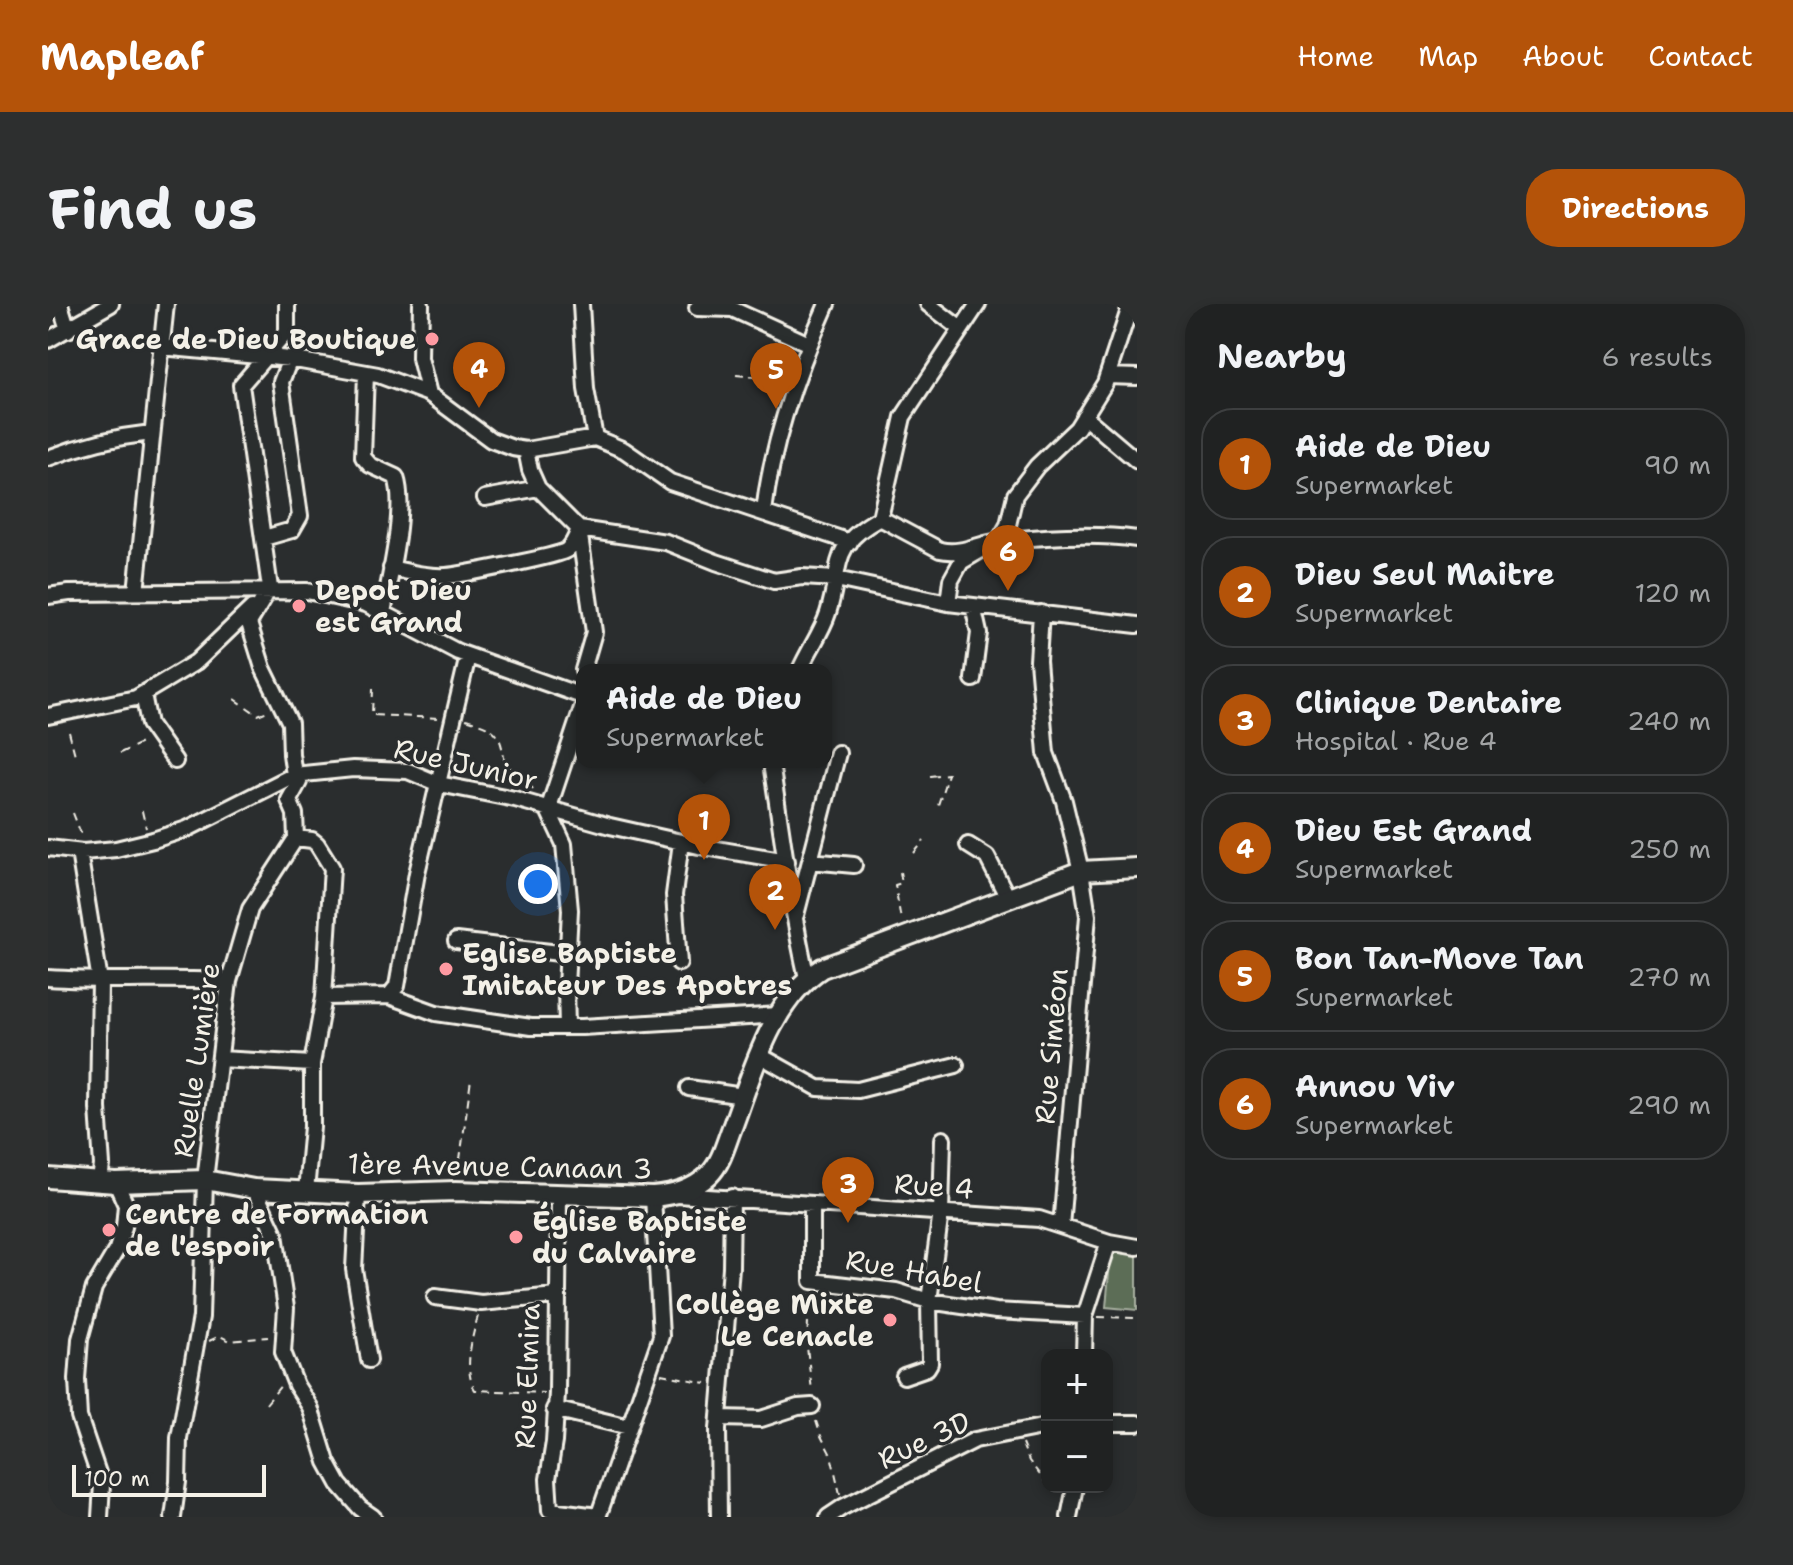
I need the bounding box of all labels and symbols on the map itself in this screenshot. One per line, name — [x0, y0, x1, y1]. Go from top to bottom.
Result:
place label: Grace de Dieu Boutique — [76, 320, 416, 358]
marker: Grace de Dieu Boutique — [423, 330, 441, 348]
pin: 4 — [453, 342, 505, 408]
pin: 5 — [750, 343, 802, 409]
pin: 6 — [982, 525, 1034, 591]
place label: Depot Dieu est Grand — [315, 571, 472, 641]
marker: Depot Dieu est Grand — [290, 597, 308, 615]
street label: Rue Junior — [390, 729, 542, 799]
pin: 1 — [678, 794, 730, 860]
your location — [518, 864, 558, 904]
pin: 2 — [749, 864, 801, 930]
place label: Eglise Baptiste Imitateur Des Apotres — [462, 934, 792, 1004]
street label: Ruelle Lumière — [163, 960, 229, 1160]
marker: Eglise Baptiste Imitateur Des Apotres — [437, 960, 455, 978]
street label: Rue Siméon — [1025, 966, 1077, 1126]
street label: 1ère Avenue Canaan 3 — [347, 1144, 653, 1188]
pin: 3 — [822, 1157, 874, 1223]
street label: Rue 4 — [893, 1164, 975, 1208]
place label: Centre de Formation de l'espoir — [125, 1195, 428, 1265]
place label: Église Baptiste du Calvaire — [532, 1201, 747, 1272]
marker: Centre de Formation de l'espoir — [100, 1221, 118, 1239]
marker: Église Baptiste du Calvaire — [507, 1228, 525, 1246]
street label: Rue Habel — [843, 1240, 986, 1302]
place label: Collège Mixte Le Cenacle — [676, 1285, 874, 1355]
street label: Rue Elmira — [505, 1303, 549, 1449]
marker: Collège Mixte Le Cenacle — [881, 1311, 899, 1329]
street label: Rue 3D — [872, 1402, 976, 1478]
scale bar — [72, 1461, 266, 1497]

